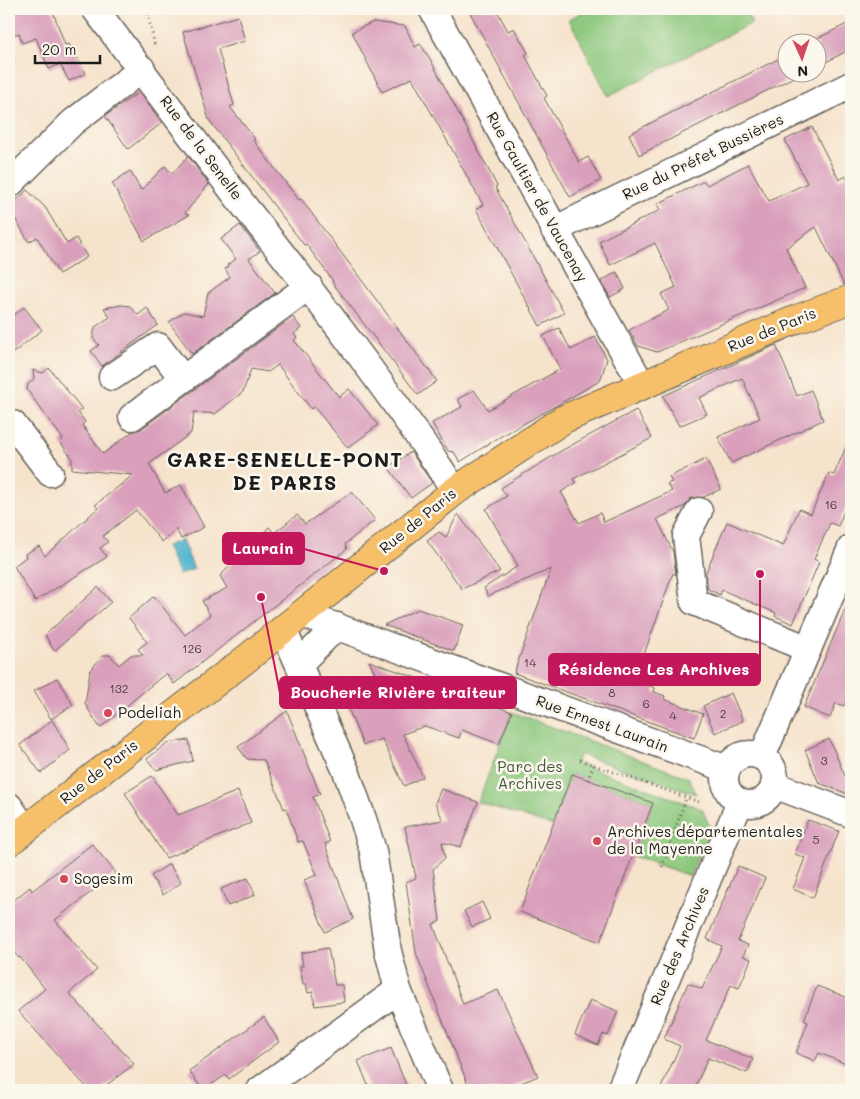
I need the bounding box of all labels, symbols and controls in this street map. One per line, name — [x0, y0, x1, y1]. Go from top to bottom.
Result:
scale bar — [35, 32, 100, 64]
north arrow — [778, 32, 828, 82]
text: 20 m — [42, 39, 76, 59]
text: N — [797, 62, 809, 81]
street label: Rue de la Senelle — [156, 91, 248, 204]
street label: Rue Gaultier de Vaucenay — [483, 108, 593, 285]
street label: Rue du Préfet Bussières — [619, 108, 786, 204]
street label: Rue de Paris — [725, 302, 819, 356]
district label: GARE-SENELLE-PONT DE PARIS — [167, 446, 403, 495]
street label: Rue de Paris — [375, 483, 460, 557]
house number: 16 — [825, 496, 837, 512]
callout: Laurain — [223, 533, 304, 564]
text: Laurain — [232, 537, 294, 558]
house number: 126 — [182, 640, 202, 656]
house number: 14 — [524, 654, 536, 670]
callout: Résidence Les Archives — [549, 654, 760, 685]
text: Résidence Les Archives — [559, 658, 749, 679]
callout: Boucherie Rivière traiteur — [280, 677, 516, 708]
house number: 132 — [109, 680, 129, 696]
text: Boucherie Rivière traiteur — [290, 681, 506, 702]
house number: 8 — [608, 684, 616, 700]
street label: Rue Ernest Laurain — [533, 690, 671, 756]
house number: 6 — [642, 695, 650, 711]
place label: Podeliah — [118, 702, 181, 722]
house number: 2 — [720, 705, 726, 721]
marker: Podeliah — [102, 707, 114, 719]
house number: 4 — [669, 707, 677, 723]
street label: Rue de Paris — [55, 735, 141, 808]
house number: 3 — [820, 752, 828, 768]
park label: Parc des Archives — [497, 756, 563, 793]
place label: Archives départementales de la Mayenne — [607, 821, 803, 858]
house number: 5 — [813, 831, 820, 847]
marker: Archives départementales de la Mayenne — [591, 835, 603, 847]
place label: Sogesim — [74, 868, 133, 888]
marker: Sogesim — [58, 873, 70, 885]
street label: Rue des Archives — [645, 883, 713, 1008]

